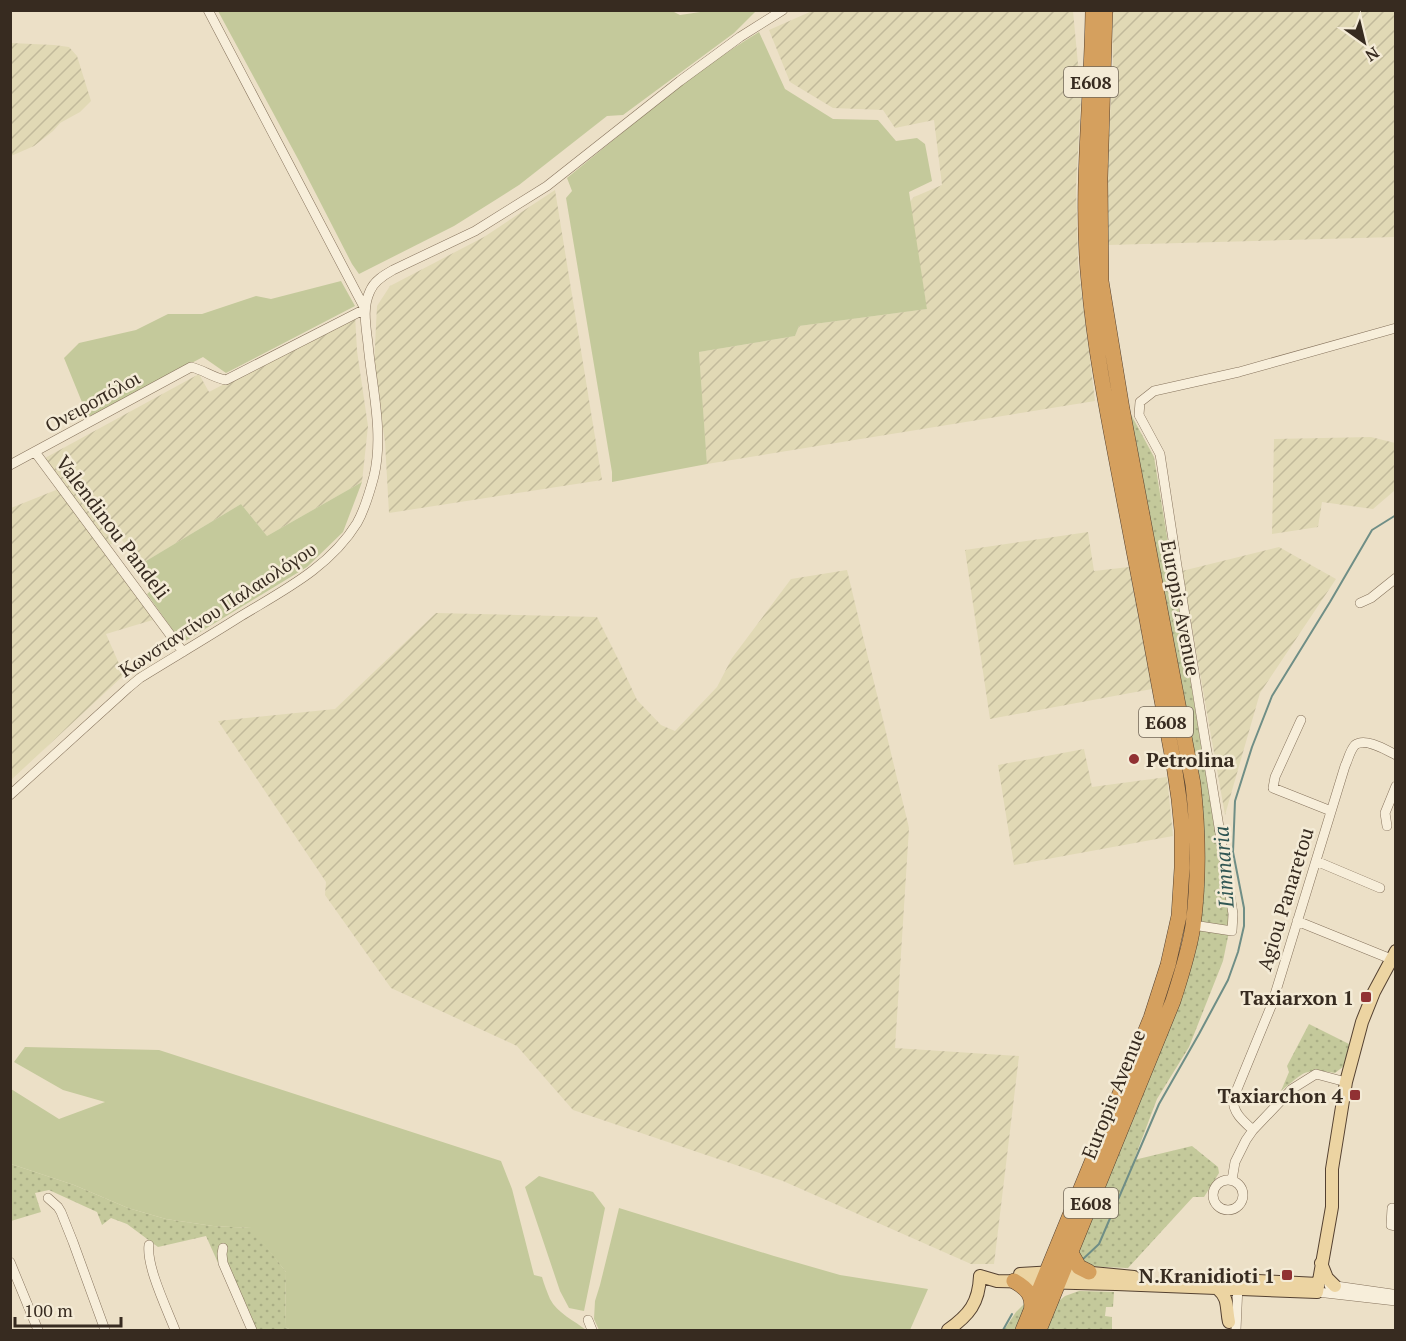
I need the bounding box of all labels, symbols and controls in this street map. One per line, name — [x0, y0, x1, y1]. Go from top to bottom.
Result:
north arrow — [1334, 12, 1394, 72]
text: N — [1361, 42, 1384, 67]
road number: E608 — [1064, 67, 1118, 97]
street label: Ονειροπόλοι — [40, 364, 145, 438]
street label: Valendinou Pandeli — [50, 450, 176, 604]
street label: Κωνσταντίνου Παλαιολόγου — [113, 535, 321, 683]
street label: Europis Avenue — [1155, 538, 1207, 678]
road number: E608 — [1139, 707, 1193, 737]
place label: Petrolina — [1146, 746, 1235, 773]
marker: Petrolina — [1127, 752, 1141, 766]
street label: Agiou Panaretou — [1250, 824, 1320, 974]
water label: Limnaria — [1206, 825, 1240, 910]
place label: Taxiarxon 1 — [1240, 984, 1354, 1011]
marker: Taxiarxon 1 — [1359, 990, 1373, 1004]
street label: Europis Avenue — [1075, 1025, 1151, 1163]
place label: Taxiarchon 4 — [1218, 1082, 1344, 1109]
marker: Taxiarchon 4 — [1348, 1088, 1362, 1102]
road number: E608 — [1064, 1188, 1118, 1218]
place label: N.Kranidioti 1 — [1139, 1262, 1275, 1289]
marker: N.Kranidioti 1 — [1280, 1268, 1294, 1282]
scale bar — [15, 1290, 122, 1328]
text: 100 m — [24, 1298, 73, 1322]

